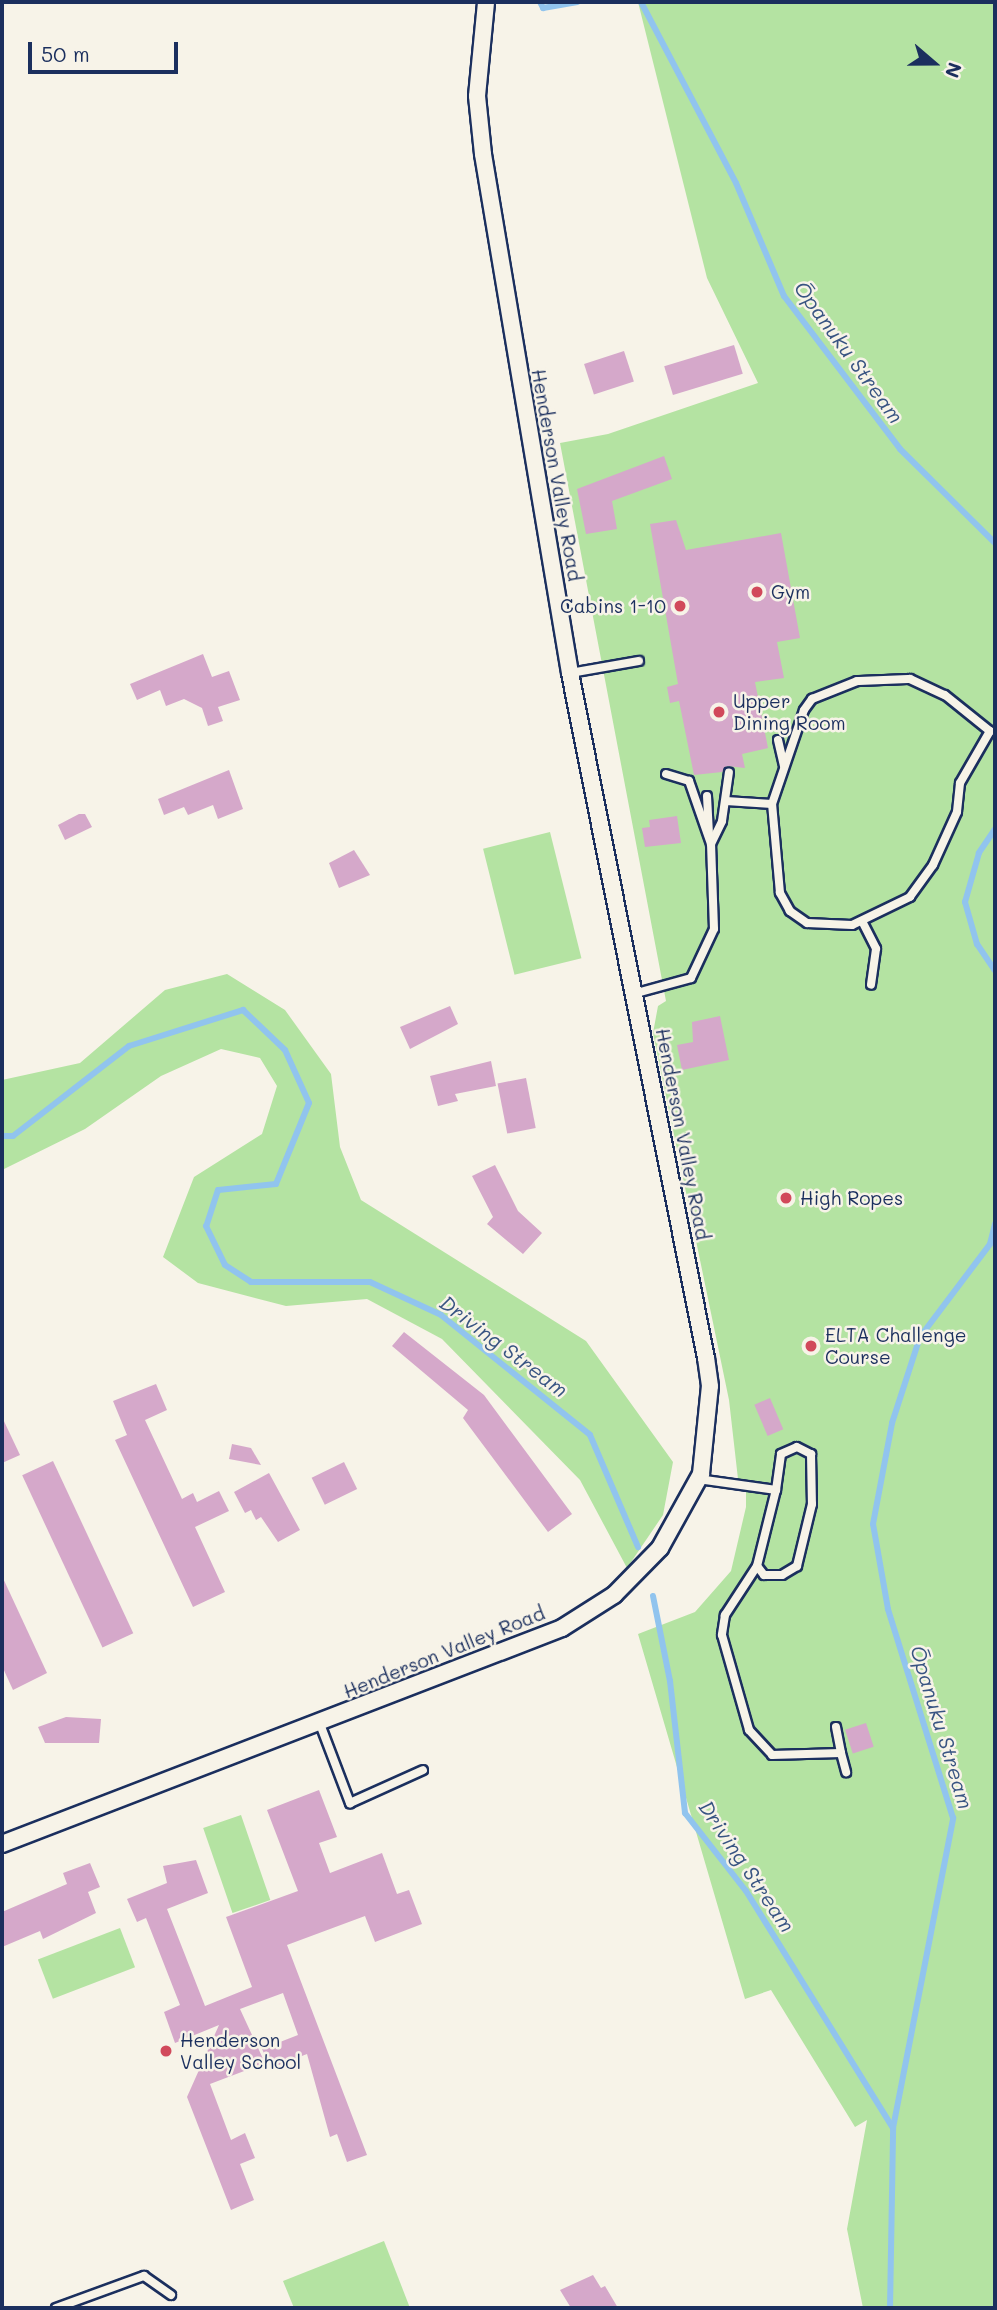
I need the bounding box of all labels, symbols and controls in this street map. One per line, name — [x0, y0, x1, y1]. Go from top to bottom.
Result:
scale bar — [32, 28, 182, 72]
north arrow — [899, 28, 969, 98]
text: 50 m — [41, 40, 90, 67]
text: N — [940, 59, 968, 81]
water label: Ōpanuku Stream — [789, 276, 909, 428]
street label: Henderson Valley Road — [527, 367, 587, 583]
place label: Gym — [771, 581, 810, 603]
marker: Gym — [749, 584, 765, 600]
place label: Cabins 1-10 — [560, 595, 666, 617]
marker: Cabins 1-10 — [672, 598, 688, 614]
place label: Upper Dining Room — [733, 690, 846, 734]
marker: Upper Dining Room — [711, 704, 727, 720]
street label: Henderson Valley Road — [651, 1026, 715, 1242]
place label: High Ropes — [800, 1187, 903, 1209]
marker: High Ropes — [778, 1190, 794, 1206]
water label: Driving Stream — [435, 1290, 573, 1402]
place label: ELTA Challenge Course — [825, 1324, 966, 1368]
marker: ELTA Challenge Course — [803, 1338, 819, 1354]
street label: Henderson Valley Road — [340, 1601, 548, 1703]
water label: Ōpanuku Stream — [905, 1642, 979, 1812]
water label: Driving Stream — [694, 1795, 800, 1937]
place label: Henderson Valley School — [180, 2029, 301, 2073]
marker: Henderson Valley School — [158, 2043, 174, 2059]

